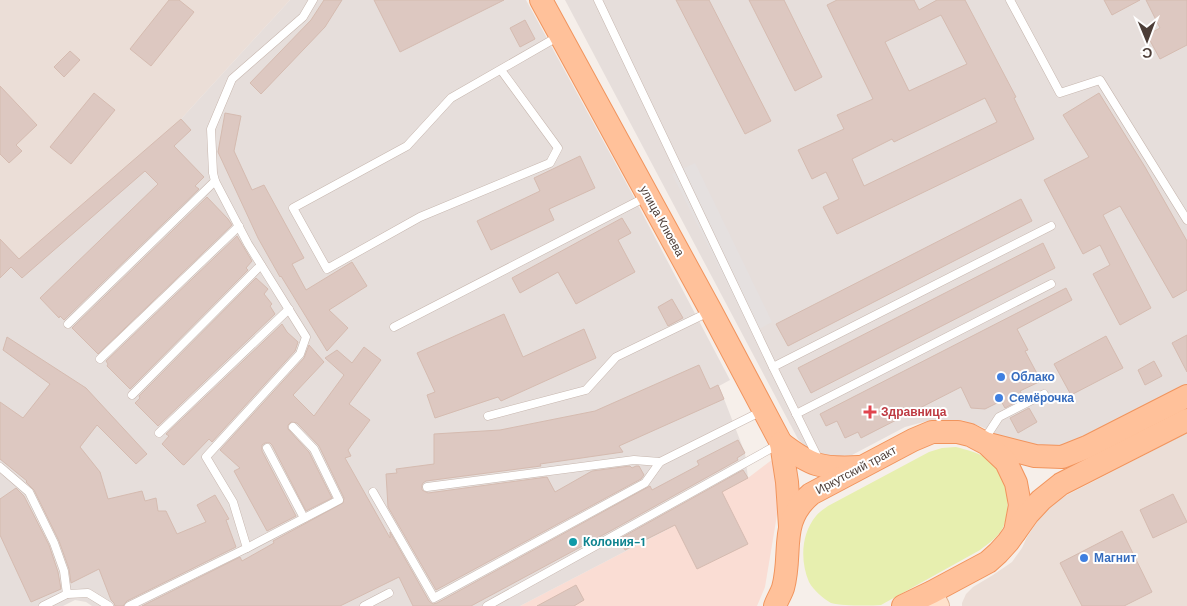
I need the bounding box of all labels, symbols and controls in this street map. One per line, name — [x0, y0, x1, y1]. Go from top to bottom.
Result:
north arrow — [1122, 15, 1172, 65]
text: С — [1142, 44, 1152, 62]
street label: улица Клюева — [636, 183, 688, 260]
place label: Облако — [1011, 369, 1055, 385]
marker: Облако — [995, 371, 1007, 383]
place label: Cемёрочка — [1009, 390, 1074, 406]
marker: Cемёрочка — [993, 392, 1005, 404]
place label: Здравница — [881, 404, 947, 420]
marker: Здравница — [863, 405, 877, 419]
street label: Иркутский тракт — [813, 442, 900, 498]
place label: Колония-1 — [583, 534, 645, 550]
marker: Колония-1 — [567, 536, 579, 548]
place label: Магнит — [1094, 550, 1136, 566]
marker: Магнит — [1078, 552, 1090, 564]

